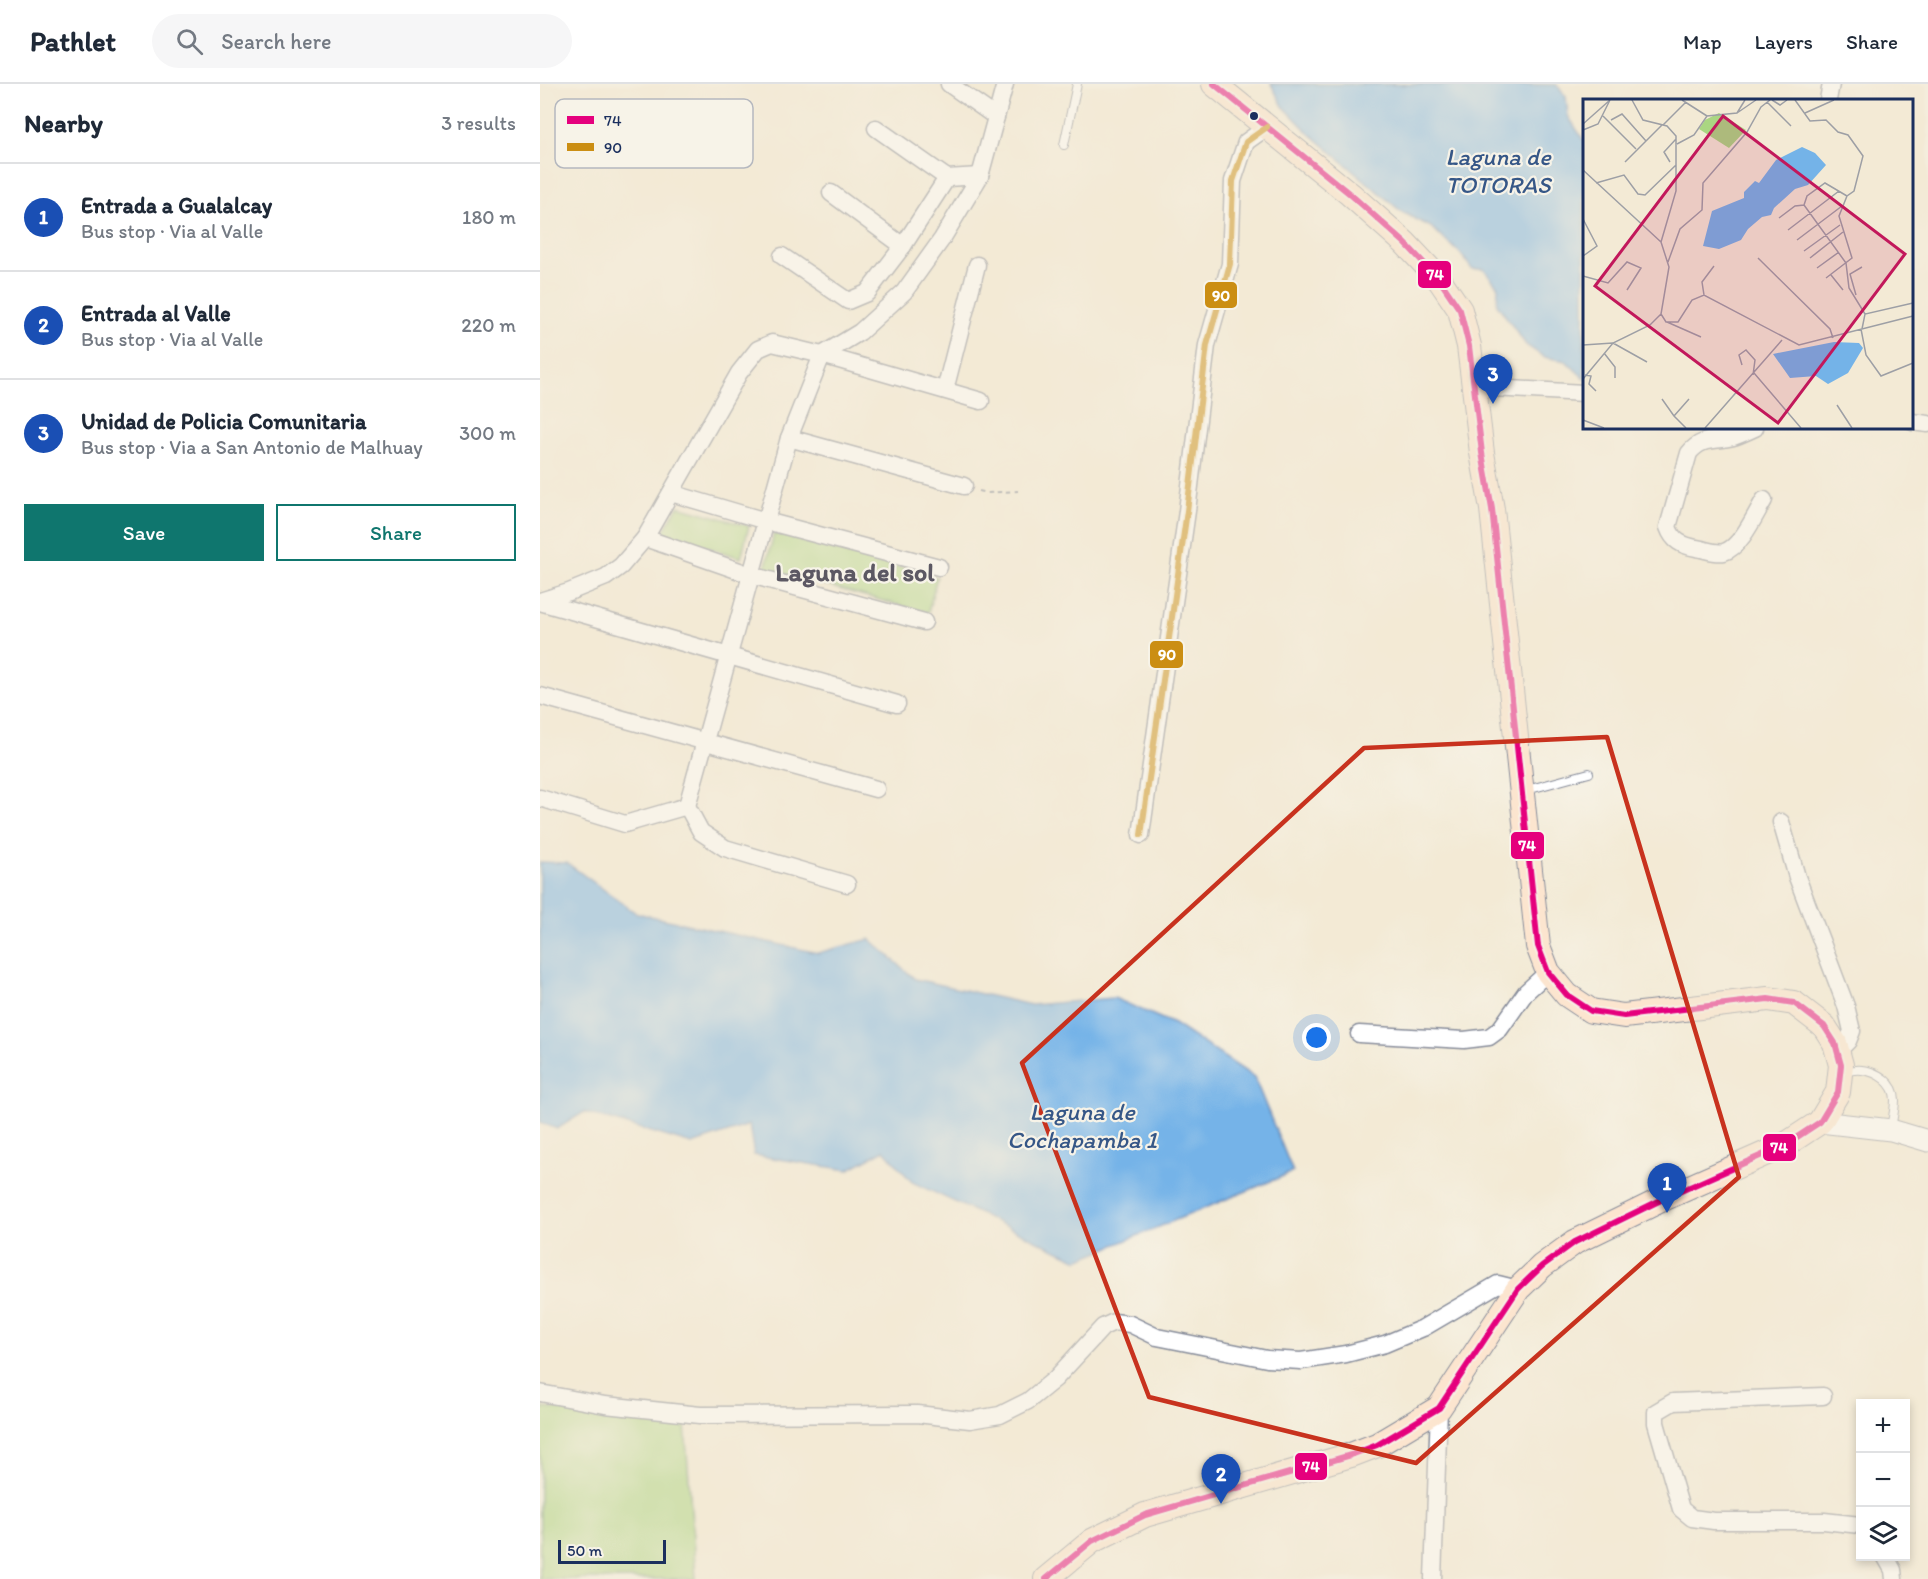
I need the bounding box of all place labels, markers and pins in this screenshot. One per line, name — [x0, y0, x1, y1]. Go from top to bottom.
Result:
unlabelled marker — [1248, 110, 1260, 122]
pin: 3 — [1474, 354, 1512, 404]
pin: 1 — [1648, 1164, 1686, 1213]
pin: 2 — [1202, 1454, 1240, 1504]

